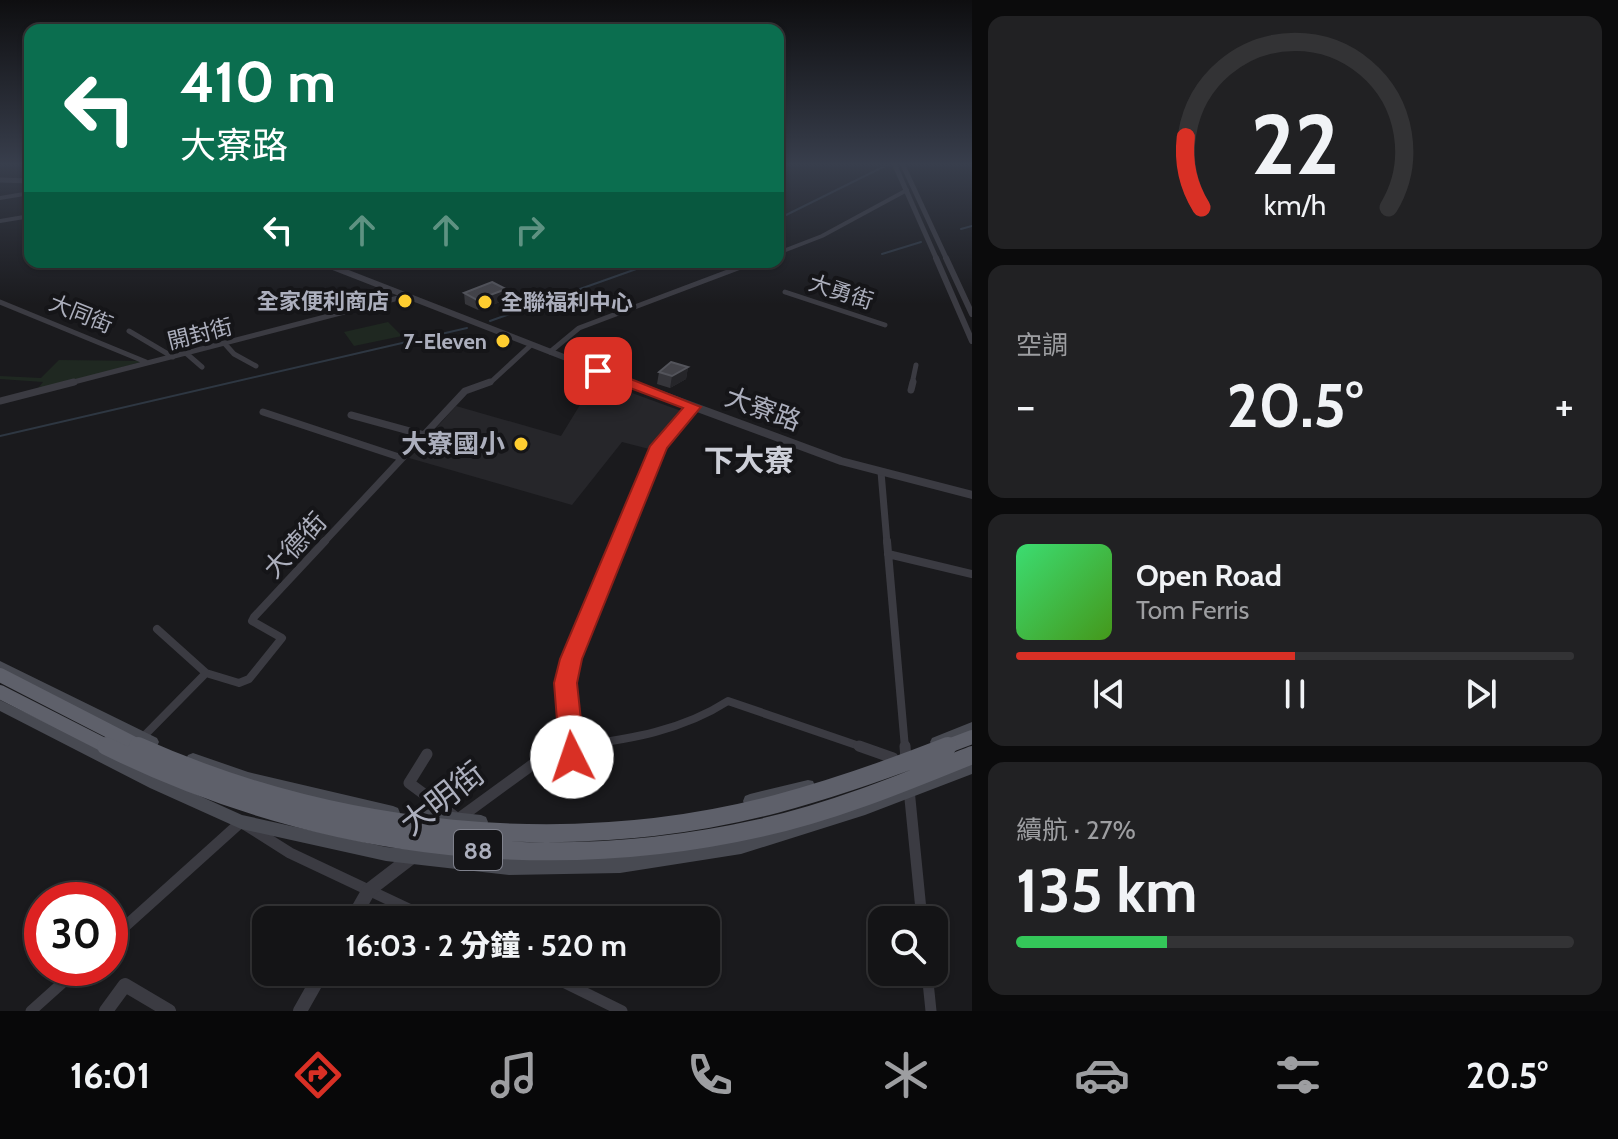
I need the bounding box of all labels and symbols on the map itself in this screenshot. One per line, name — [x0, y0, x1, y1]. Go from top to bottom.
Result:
street label: 大勇街 — [805, 269, 877, 315]
place label: 全家便利商店 — [257, 288, 389, 315]
street label: 大同街 — [45, 289, 117, 339]
place label: 全聯福利中心 — [501, 289, 633, 316]
marker: 全家便利商店 — [396, 292, 414, 310]
marker: 全聯福利中心 — [476, 293, 494, 311]
street label: 開封街 — [165, 313, 235, 355]
place label: 7-Eleven — [403, 328, 487, 355]
marker: 7-Eleven — [494, 332, 512, 350]
pin — [564, 337, 632, 405]
street label: 大寮路 — [721, 381, 805, 437]
place label: 大寮國小 — [401, 428, 505, 460]
marker: 大寮國小 — [512, 435, 530, 453]
district label: 下大寮 — [704, 442, 794, 479]
street label: 大德街 — [257, 506, 333, 584]
position arrow — [530, 715, 614, 799]
street label: 大明街 — [392, 753, 492, 843]
road number: 88 — [454, 830, 502, 870]
speed limit sign: 30 — [24, 882, 128, 986]

